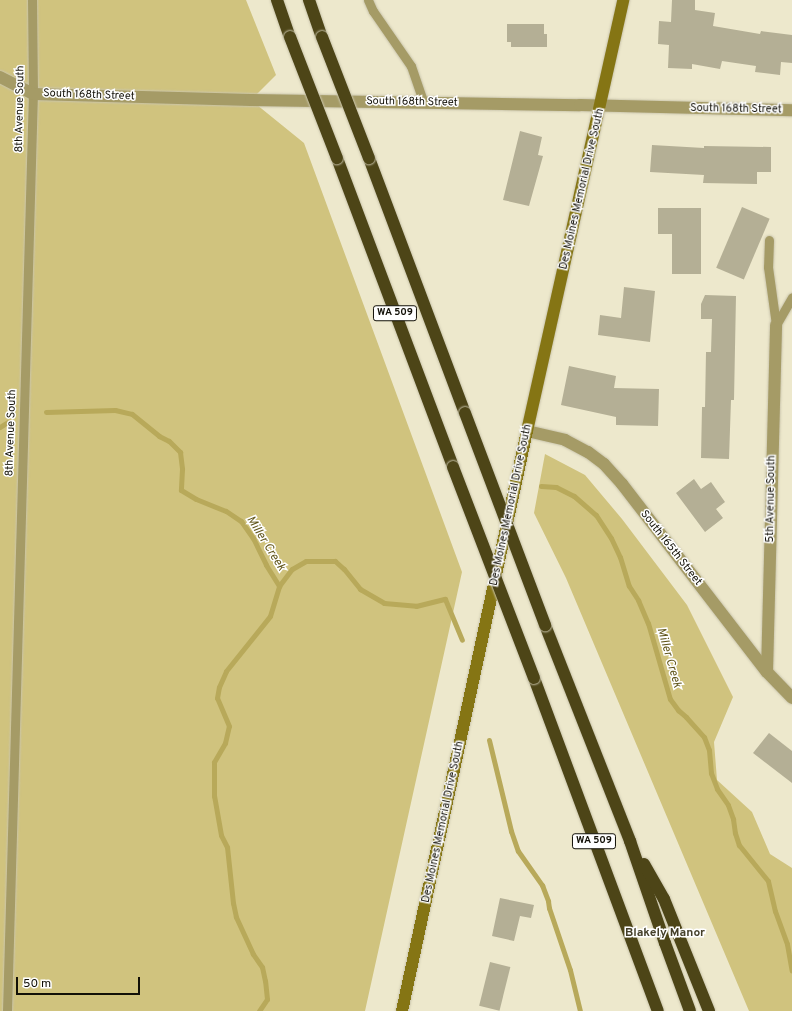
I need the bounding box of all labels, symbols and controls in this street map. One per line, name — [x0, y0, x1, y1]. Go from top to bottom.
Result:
street label: 8th Avenue South — [13, 65, 27, 153]
street label: South 168th Street — [43, 87, 135, 103]
street label: South 168th Street — [366, 95, 458, 109]
street label: South 168th Street — [690, 102, 782, 116]
street label: Des Moines Memorial Drive South — [557, 107, 607, 271]
road number: WA 509 — [372, 305, 418, 321]
street label: 8th Avenue South — [3, 389, 19, 477]
street label: Des Moines Memorial Drive South — [487, 423, 535, 587]
street label: 5th Avenue South — [764, 455, 778, 543]
street label: South 165th Street — [637, 508, 705, 588]
water label: Miller Creek — [242, 514, 288, 574]
water label: Miller Creek — [653, 626, 683, 690]
street label: Des Moines Memorial Drive South — [419, 740, 467, 904]
road number: WA 509 — [571, 833, 617, 849]
district label: Blakely Manor — [625, 927, 705, 941]
scale bar — [18, 969, 142, 995]
text: 50 m — [23, 976, 51, 992]

